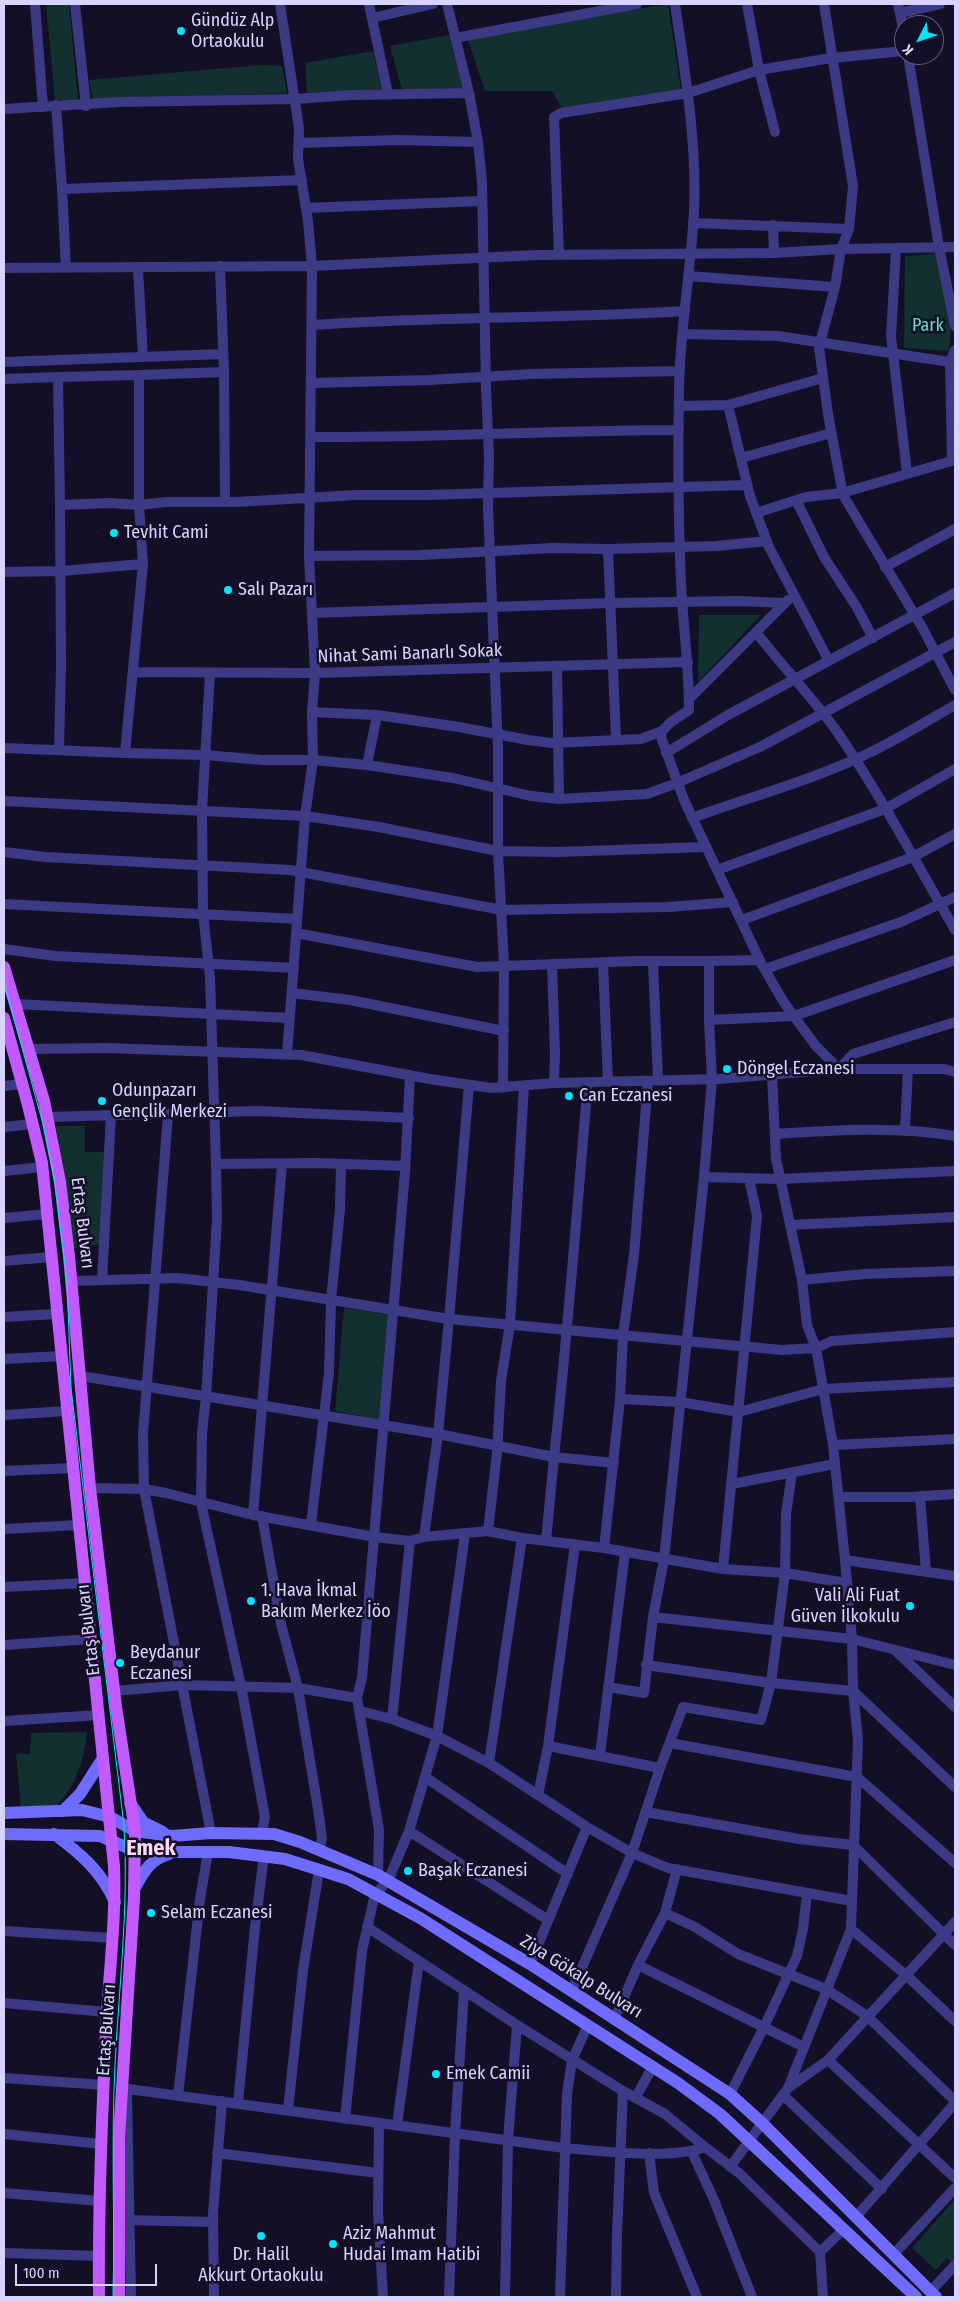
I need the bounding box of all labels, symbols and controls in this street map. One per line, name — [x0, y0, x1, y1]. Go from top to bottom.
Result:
place label: Gündüz Alp Ortaokulu — [191, 10, 274, 52]
north arrow — [894, 15, 944, 65]
marker: Gündüz Alp Ortaokulu — [175, 25, 187, 37]
text: K — [899, 41, 917, 58]
park label: Park — [912, 315, 944, 337]
place label: Tevhit Cami — [124, 522, 208, 544]
marker: Tevhit Cami — [108, 527, 120, 539]
place label: Salı Pazarı — [238, 579, 313, 601]
marker: Salı Pazarı — [222, 584, 234, 596]
street label: Nihat Sami Banarlı Sokak — [317, 640, 503, 668]
place label: Döngel Eczanesi — [737, 1058, 855, 1080]
marker: Döngel Eczanesi — [721, 1063, 733, 1075]
place label: Odunpazarı Gençlik Merkezi — [112, 1080, 227, 1122]
place label: Can Eczanesi — [579, 1085, 673, 1107]
marker: Can Eczanesi — [563, 1090, 575, 1102]
marker: Odunpazarı Gençlik Merkezi — [96, 1095, 108, 1107]
street label: Ertaş Bulvarı — [66, 1176, 98, 1270]
place label: 1. Hava İkmal Bakım Merkez İöo — [261, 1580, 391, 1622]
street label: Ertaş Bulvarı — [73, 1583, 105, 1677]
place label: Vali Ali Fuat Güven İlkokulu — [791, 1585, 900, 1628]
marker: 1. Hava İkmal Bakım Merkez İöo — [245, 1595, 257, 1607]
marker: Vali Ali Fuat Güven İlkokulu — [904, 1600, 916, 1612]
place label: Beydanur Eczanesi — [130, 1642, 200, 1685]
marker: Beydanur Eczanesi — [114, 1657, 126, 1669]
district label: Emek — [126, 1836, 176, 1862]
place label: Başak Eczanesi — [418, 1860, 528, 1882]
marker: Başak Eczanesi — [402, 1865, 414, 1877]
place label: Selam Eczanesi — [161, 1902, 272, 1924]
marker: Selam Eczanesi — [145, 1907, 157, 1919]
street label: Ziya Gökalp Bulvarı — [516, 1931, 646, 2023]
street label: Ertaş Bulvarı — [93, 1983, 121, 2077]
place label: Emek Camii — [446, 2063, 530, 2085]
marker: Emek Camii — [430, 2068, 442, 2080]
place label: Aziz Mahmut Hudai Imam Hatibi — [343, 2223, 480, 2266]
marker: Dr. Halil Akkurt Ortaokulu — [255, 2230, 267, 2242]
marker: Aziz Mahmut Hudai Imam Hatibi — [327, 2238, 339, 2250]
place label: Dr. Halil Akkurt Ortaokulu — [198, 2244, 324, 2286]
scale bar — [18, 2254, 160, 2286]
text: 100 m — [23, 2264, 60, 2282]

